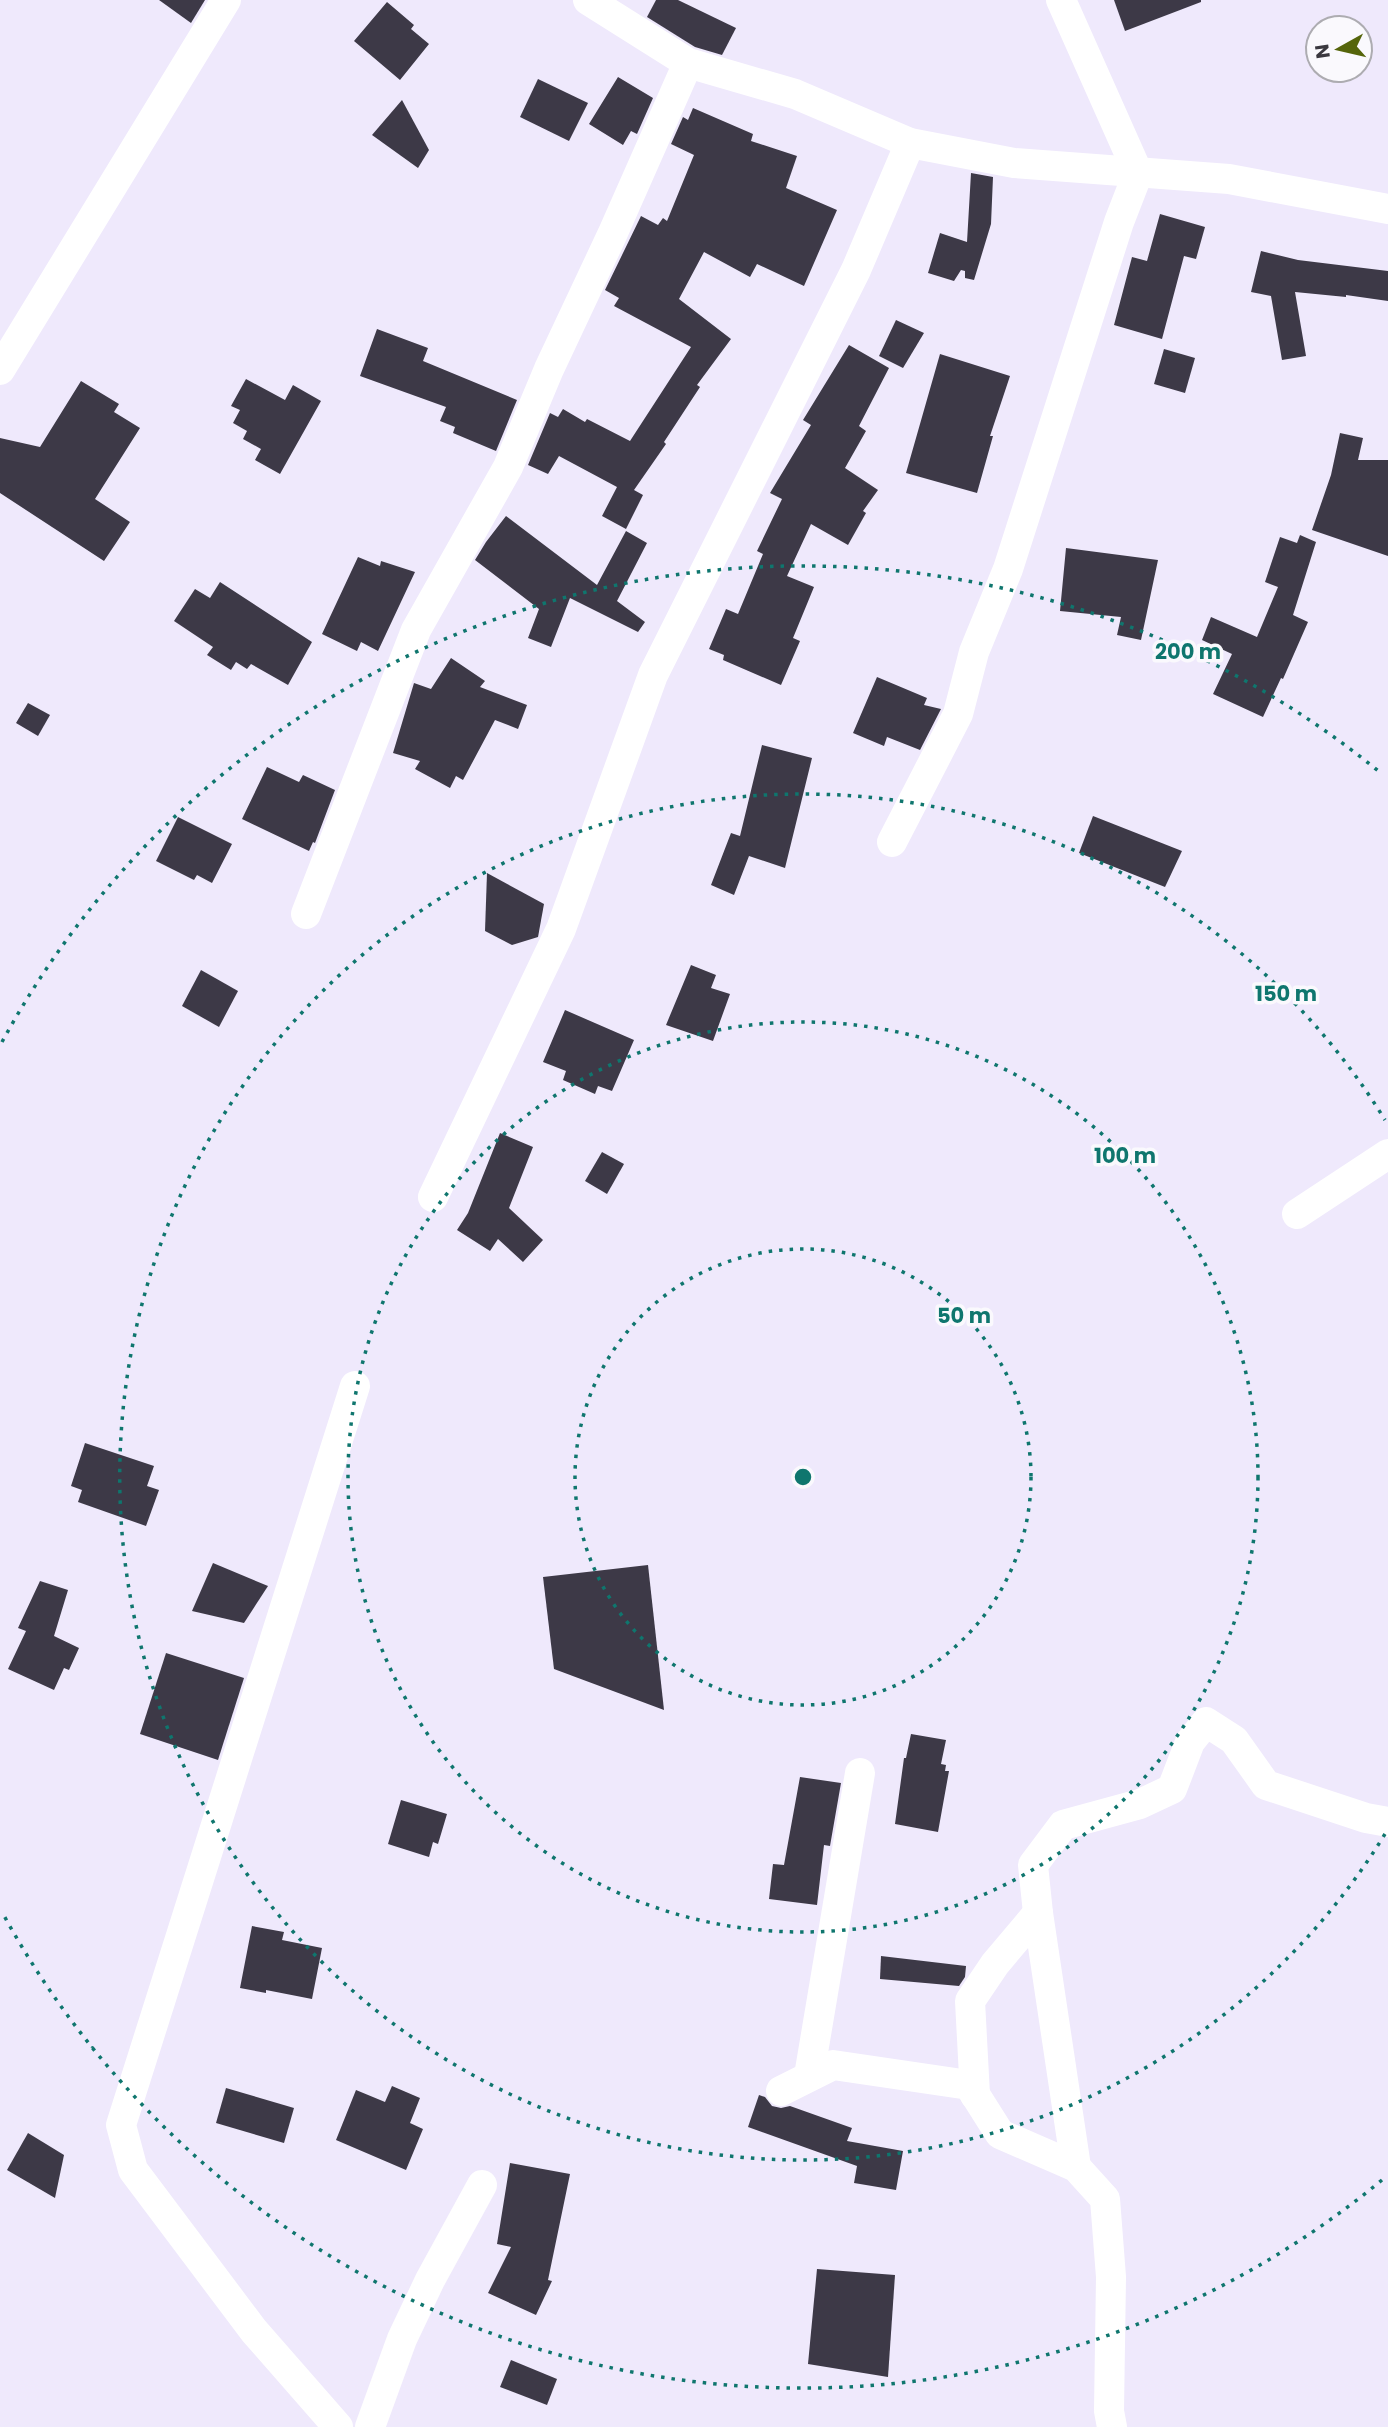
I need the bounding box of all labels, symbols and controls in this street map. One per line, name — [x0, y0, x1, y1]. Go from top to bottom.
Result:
north arrow — [1304, 14, 1374, 84]
text: N — [1308, 42, 1337, 60]
text: 200 m — [1155, 637, 1221, 666]
text: 150 m — [1255, 979, 1317, 1008]
text: 100 m — [1094, 1141, 1156, 1170]
text: 50 m — [937, 1301, 991, 1330]
centre of rings — [791, 1465, 815, 1489]

